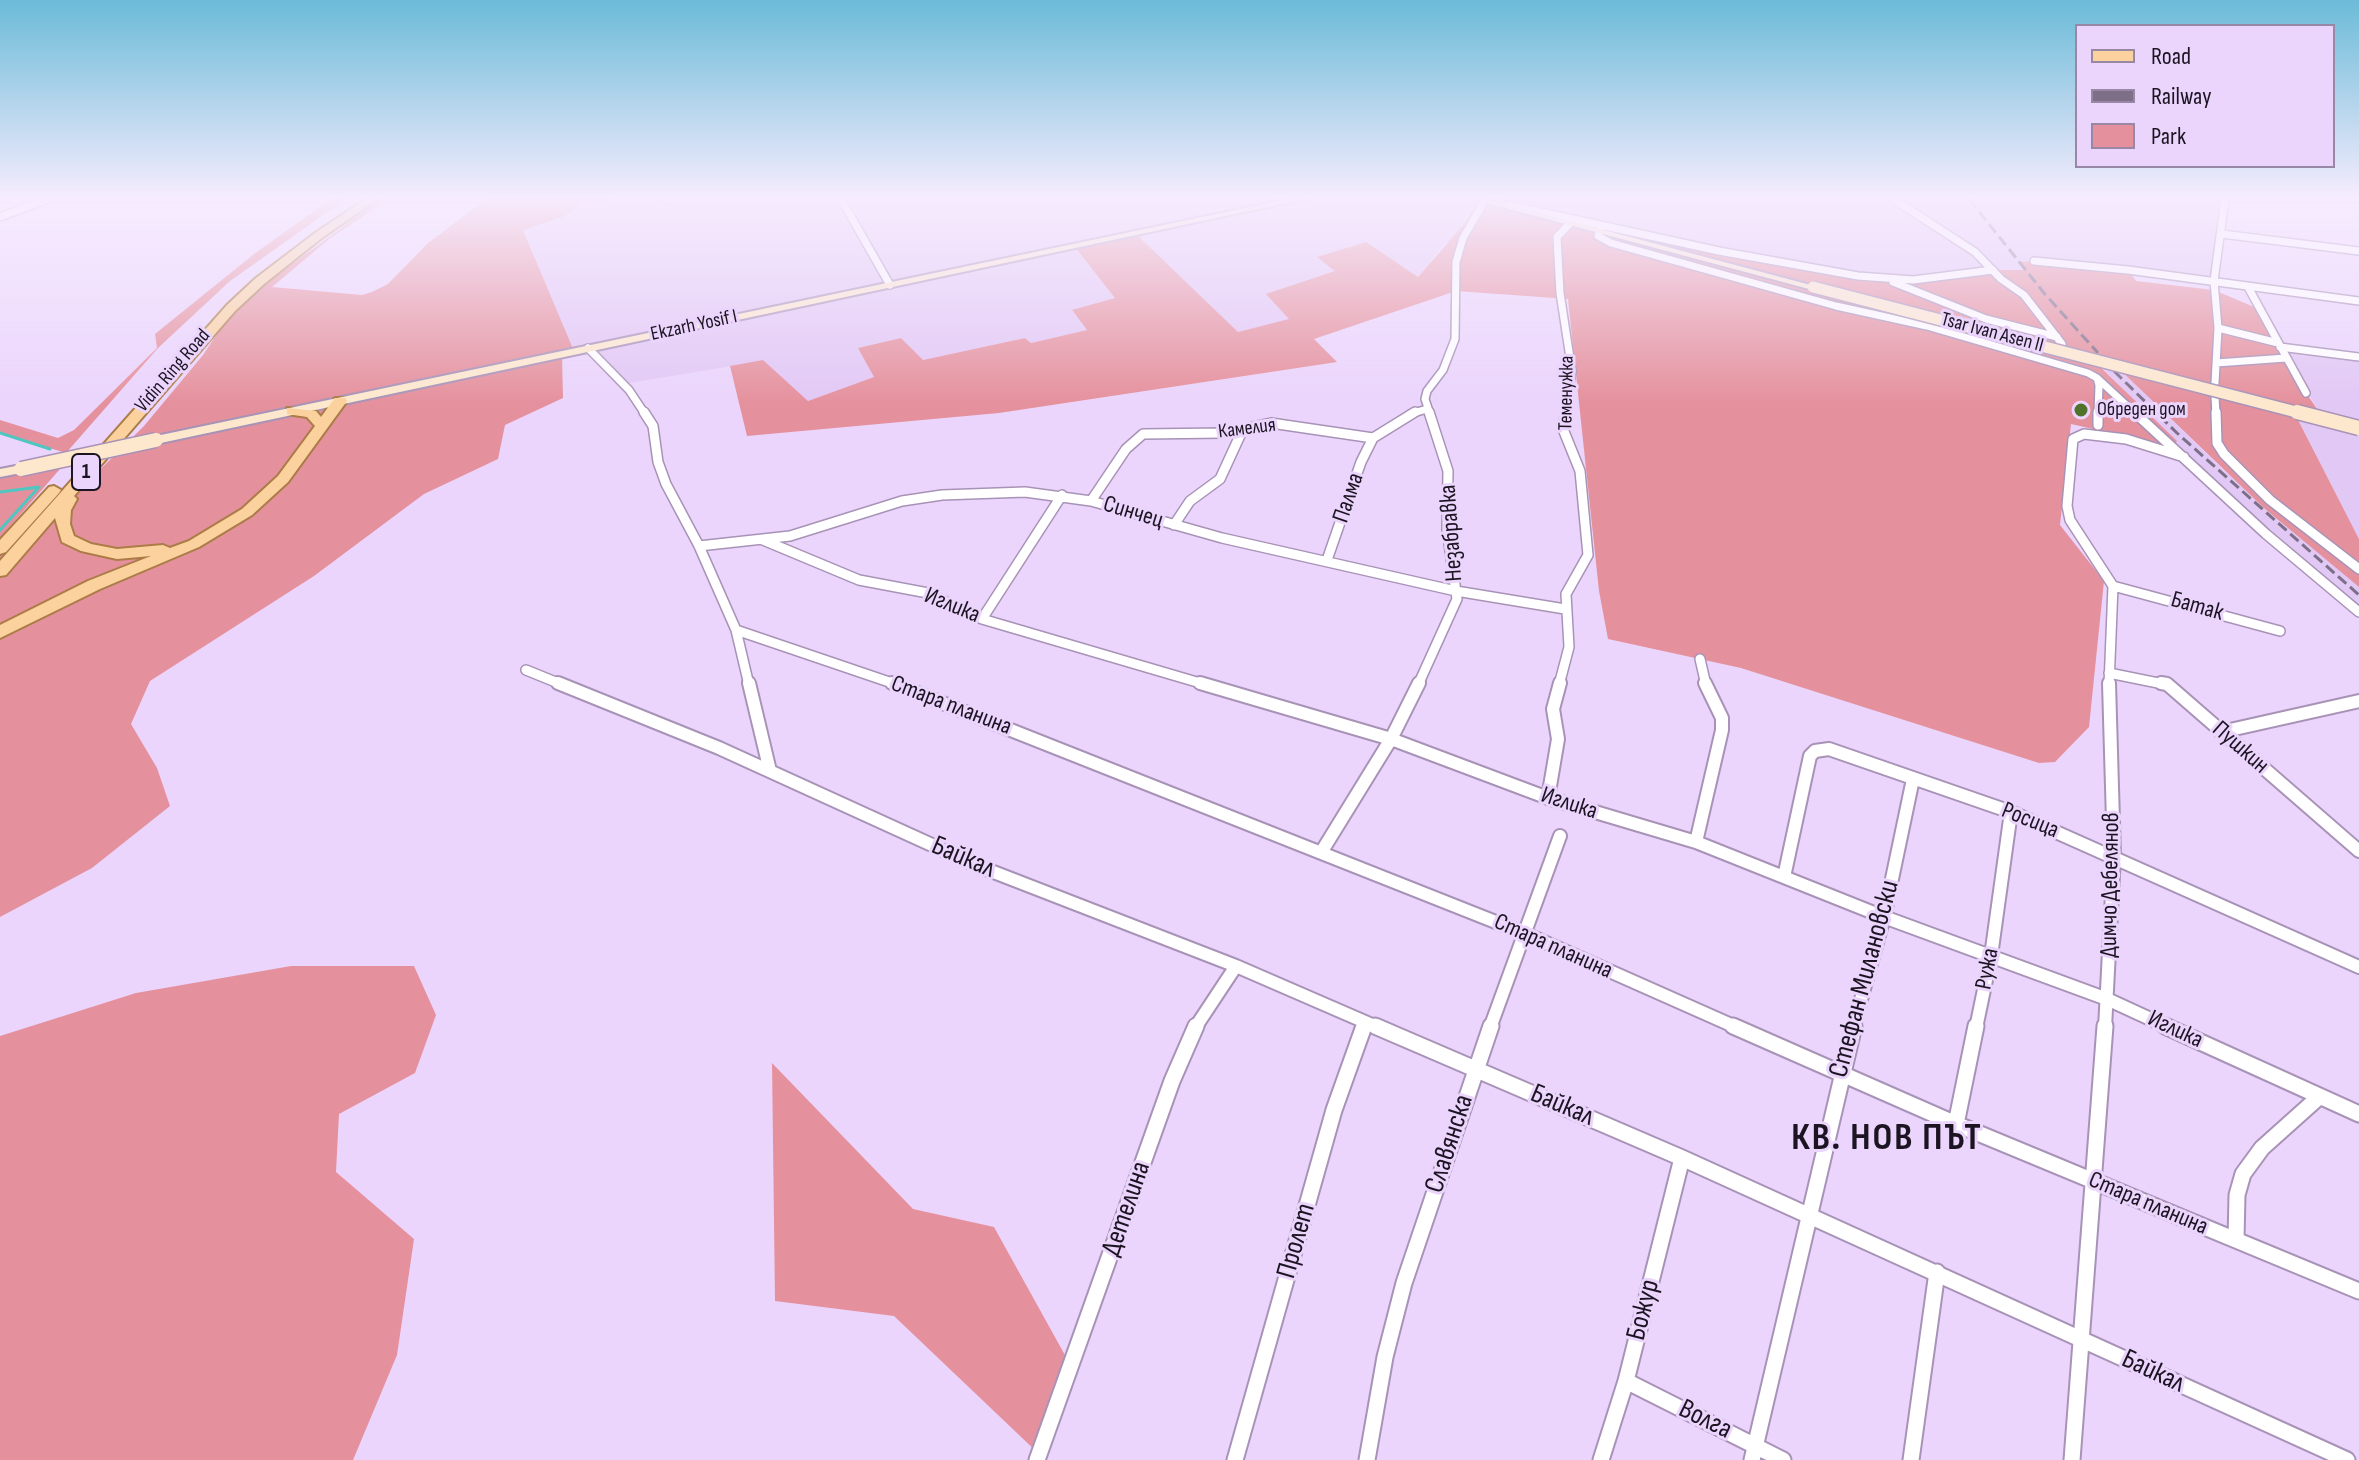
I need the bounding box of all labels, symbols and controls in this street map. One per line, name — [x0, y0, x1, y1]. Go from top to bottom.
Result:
legend — [2075, 24, 2335, 168]
text: Road — [2151, 42, 2191, 71]
text: Railway — [2151, 82, 2211, 111]
text: Park — [2151, 122, 2186, 151]
street label: Ekzarh Yosif I — [649, 305, 739, 347]
street label: Tsar Ivan Asen II — [1938, 308, 2046, 358]
street label: Vidin Ring Road — [130, 324, 216, 418]
street label: Теменужка — [1554, 355, 1580, 431]
place label: Обреден дом — [2097, 398, 2186, 422]
marker: Обреден дом — [2072, 401, 2090, 419]
street label: Камелия — [1217, 414, 1277, 444]
road number: 1 — [72, 454, 100, 490]
street label: Палма — [1327, 469, 1371, 527]
street label: Незабравка — [1434, 484, 1470, 582]
street label: Синчец — [1100, 490, 1166, 536]
street label: Иглика — [920, 582, 984, 630]
street label: Батак — [2167, 586, 2227, 628]
street label: Стара планина — [887, 670, 1015, 742]
street label: Пушкин — [2206, 716, 2274, 780]
street label: Иглика — [1537, 781, 1601, 827]
street label: Росица — [1997, 797, 2063, 845]
street label: Димчо Дебелянов — [2095, 812, 2127, 958]
street label: Байкал — [926, 830, 1000, 886]
street label: Стефан Милановски — [1823, 877, 1907, 1081]
street label: Стара планина — [1489, 908, 1617, 986]
street label: Ружа — [1970, 946, 2006, 992]
street label: Иглика — [2143, 1005, 2207, 1055]
street label: Байкал — [1525, 1078, 1599, 1134]
street label: Славянска — [1418, 1091, 1482, 1197]
district label: КВ. НОВ ПЪТ — [1791, 1116, 1983, 1162]
street label: Детелина — [1095, 1157, 1159, 1261]
street label: Стара планина — [2084, 1166, 2212, 1242]
street label: Пролет — [1270, 1200, 1324, 1282]
street label: Божур — [1620, 1276, 1668, 1344]
street label: Байкал — [2116, 1343, 2190, 1401]
street label: Волга — [1673, 1393, 1737, 1447]

